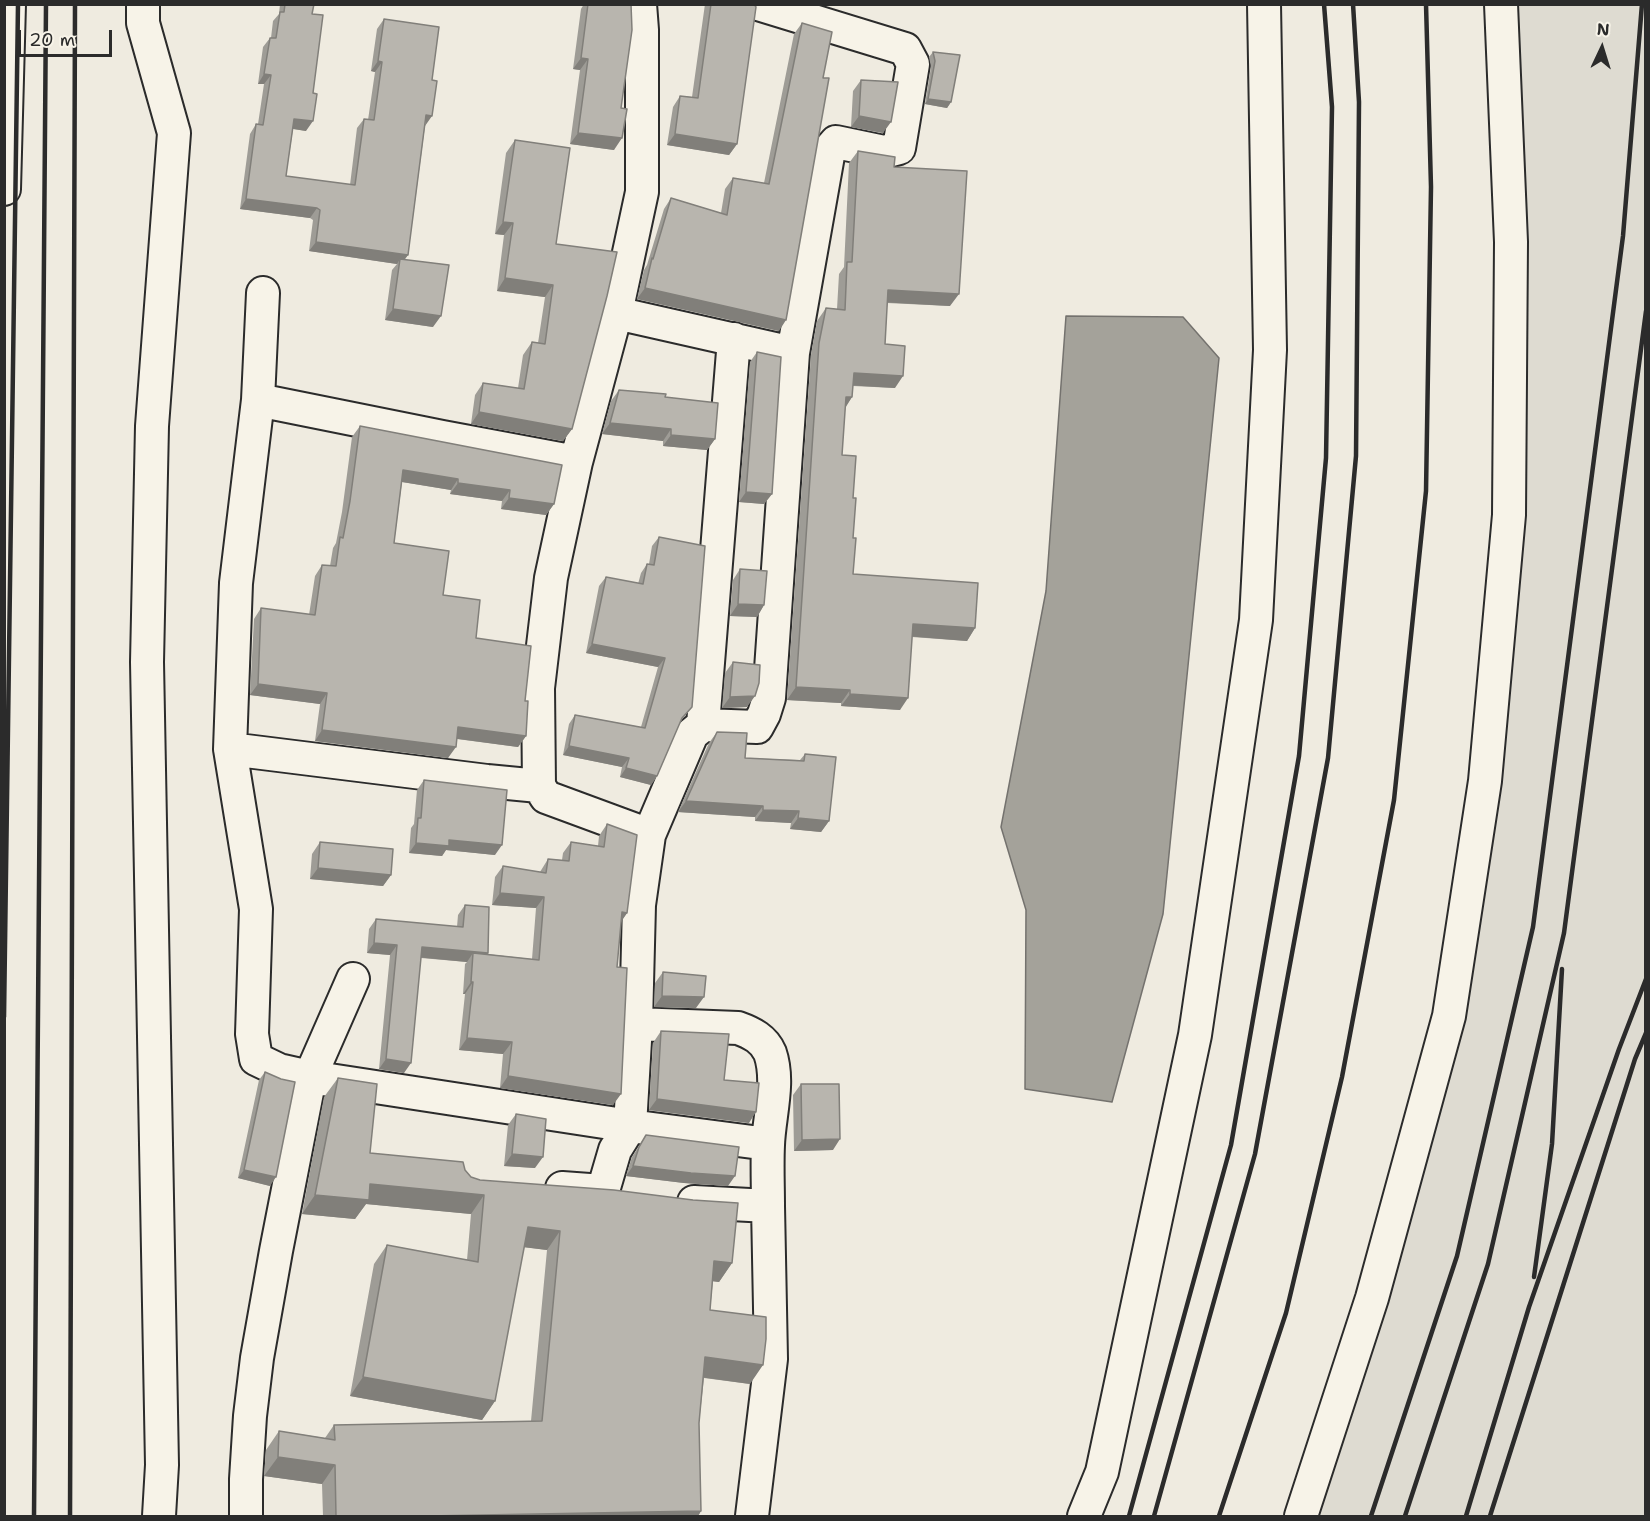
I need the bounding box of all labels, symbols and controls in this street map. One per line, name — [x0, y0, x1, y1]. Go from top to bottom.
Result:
scale bar — [21, 18, 116, 56]
north arrow — [1572, 18, 1632, 78]
text: N — [1596, 19, 1610, 40]
text: 20 m — [29, 28, 75, 52]

